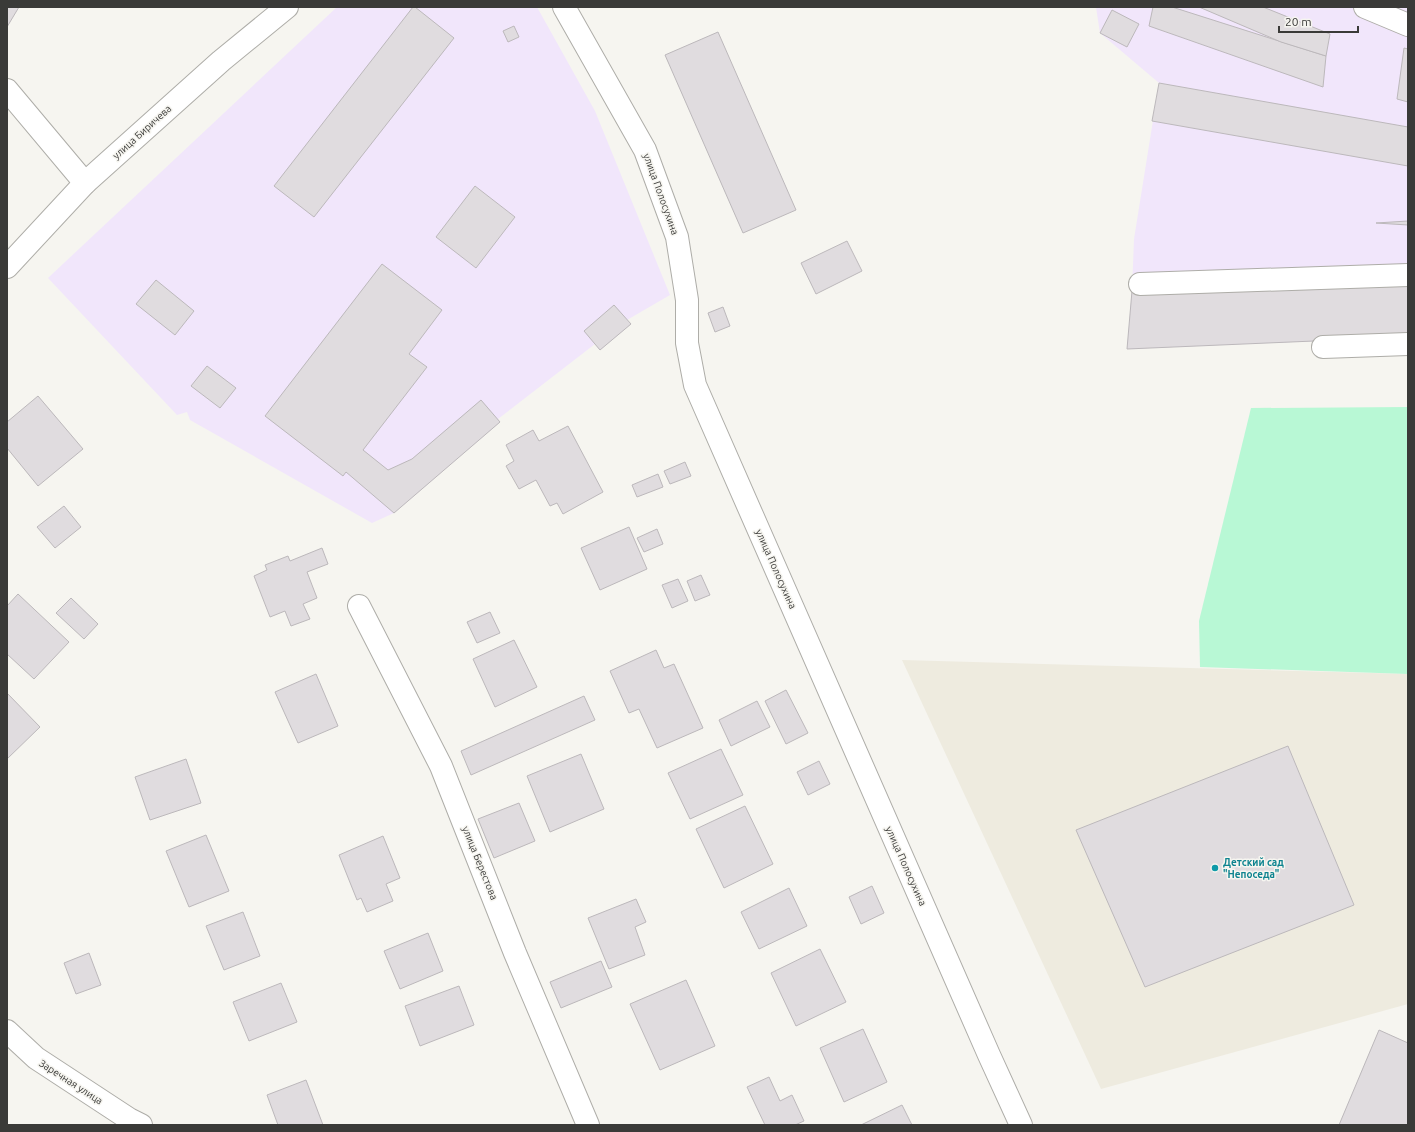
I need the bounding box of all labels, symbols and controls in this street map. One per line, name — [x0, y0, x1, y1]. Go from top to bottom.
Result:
scale bar — [1279, 8, 1358, 34]
text: 20 m — [1285, 15, 1312, 28]
street label: улица Биричева — [110, 103, 174, 161]
street label: улица Полосухина — [641, 152, 681, 236]
street label: улица Полосухина — [754, 528, 798, 610]
street label: улица Берестова — [460, 825, 500, 901]
street label: улица Полосухина — [884, 825, 928, 907]
place label: Детский сад "Непоседа" — [1223, 857, 1284, 880]
marker: Детский сад "Непоседа" — [1210, 863, 1220, 873]
street label: Заречная улица — [37, 1057, 105, 1107]

